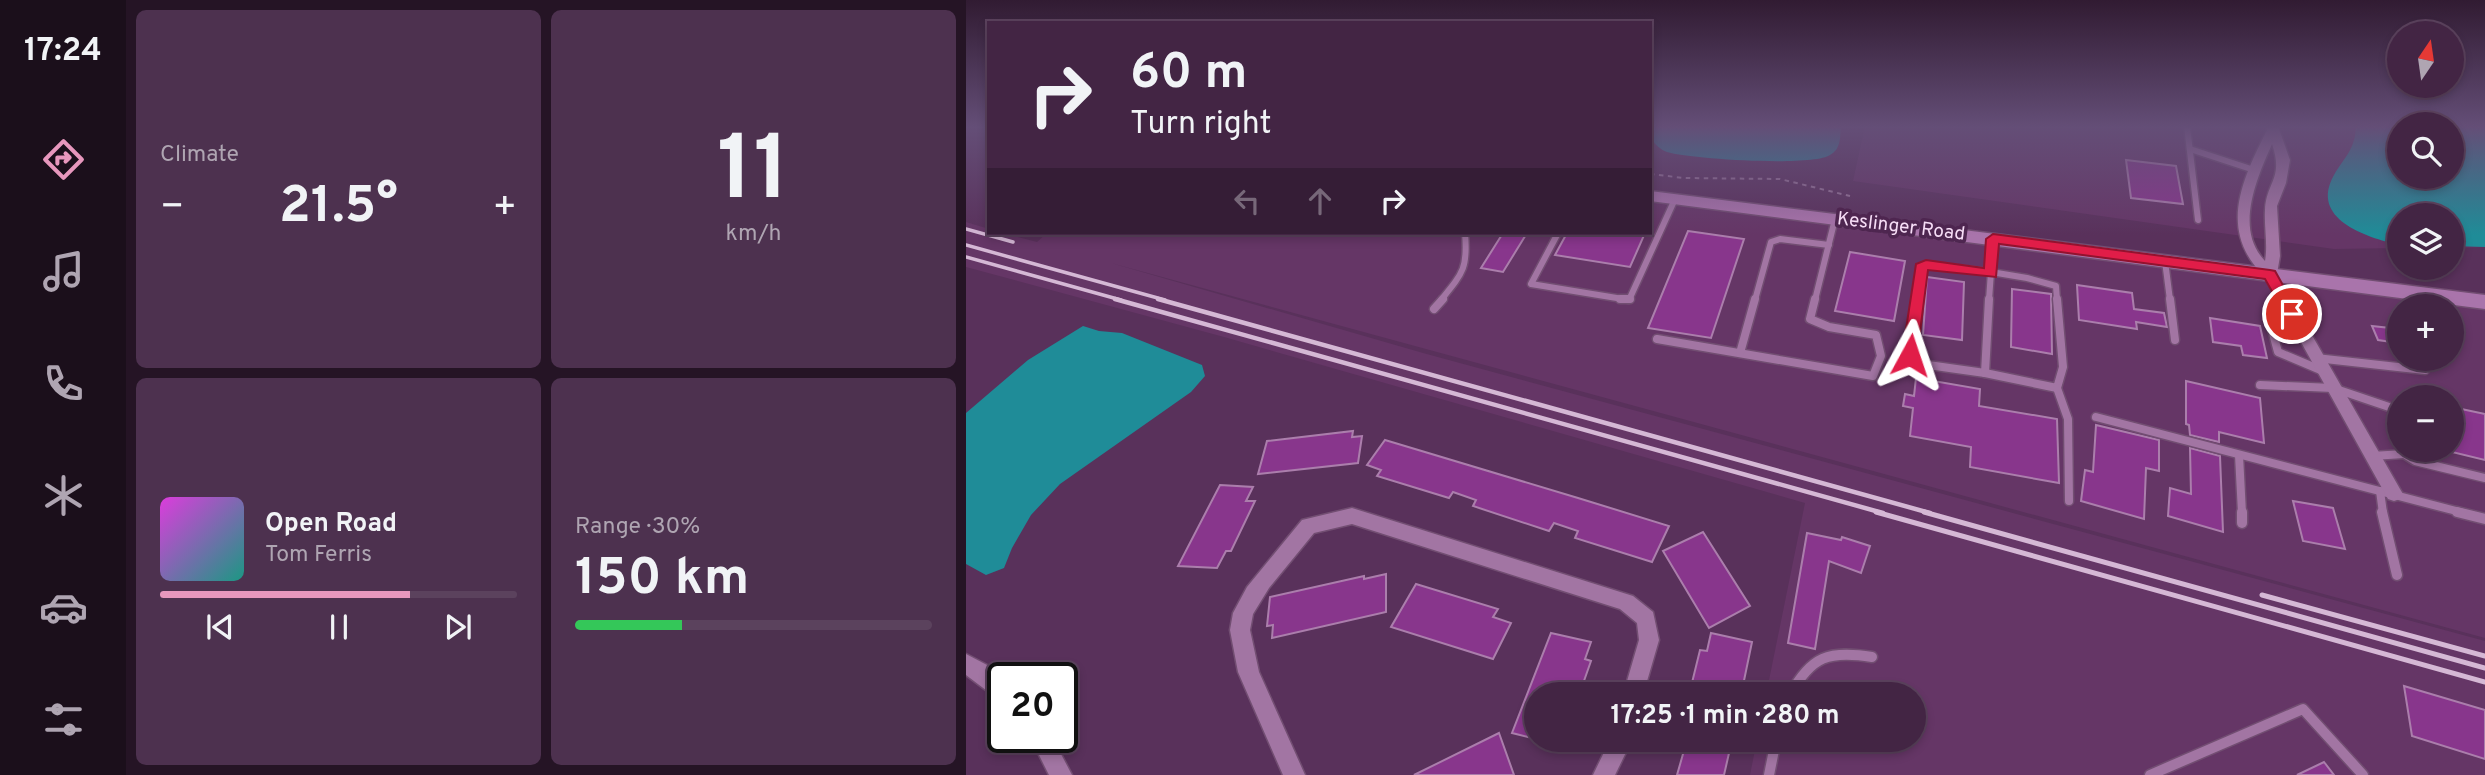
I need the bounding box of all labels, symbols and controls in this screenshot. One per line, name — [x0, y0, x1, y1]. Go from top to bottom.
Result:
north arrow — [2387, 21, 2464, 98]
map controls — [2387, 21, 2464, 462]
text: 17:24 — [24, 32, 102, 72]
text: 60 m — [1130, 44, 1248, 106]
icon: right — [1015, 49, 1106, 140]
text: Turn right — [1130, 105, 1272, 145]
button: search — [2387, 112, 2464, 189]
text: 11 — [717, 117, 790, 232]
icon: directions — [39, 135, 88, 184]
text: Climate — [160, 141, 239, 170]
text: 21.5° — [279, 175, 398, 241]
icon: left — [1228, 182, 1266, 220]
icon: ahead — [1301, 182, 1339, 220]
icon: right — [1374, 182, 1412, 220]
text: − — [160, 184, 185, 233]
text: + — [492, 184, 517, 233]
button: layers — [2387, 203, 2464, 280]
street label: Keslinger Road — [1836, 207, 1966, 247]
text: km/h — [726, 220, 781, 249]
icon: music — [39, 247, 88, 296]
pin — [2262, 284, 2322, 344]
button: + — [2387, 294, 2464, 371]
icon: arrive — [2273, 295, 2311, 333]
position arrow — [1873, 318, 1947, 392]
icon: phone — [39, 359, 88, 408]
button: − — [2387, 385, 2464, 462]
icon: climate — [39, 471, 88, 520]
text: Open Road — [265, 508, 397, 541]
text: Range · 30% — [575, 513, 700, 542]
text: Tom Ferris — [265, 541, 372, 570]
text: 150 km — [575, 547, 749, 613]
icon: car — [39, 583, 88, 632]
icon: previous — [201, 608, 239, 646]
icon: pause — [320, 608, 358, 646]
icon: next — [439, 608, 477, 646]
speed limit sign: 20 — [987, 662, 1078, 753]
icon: filters — [39, 695, 88, 744]
text: 17:25 · 1 min · 280 m — [1610, 700, 1840, 733]

